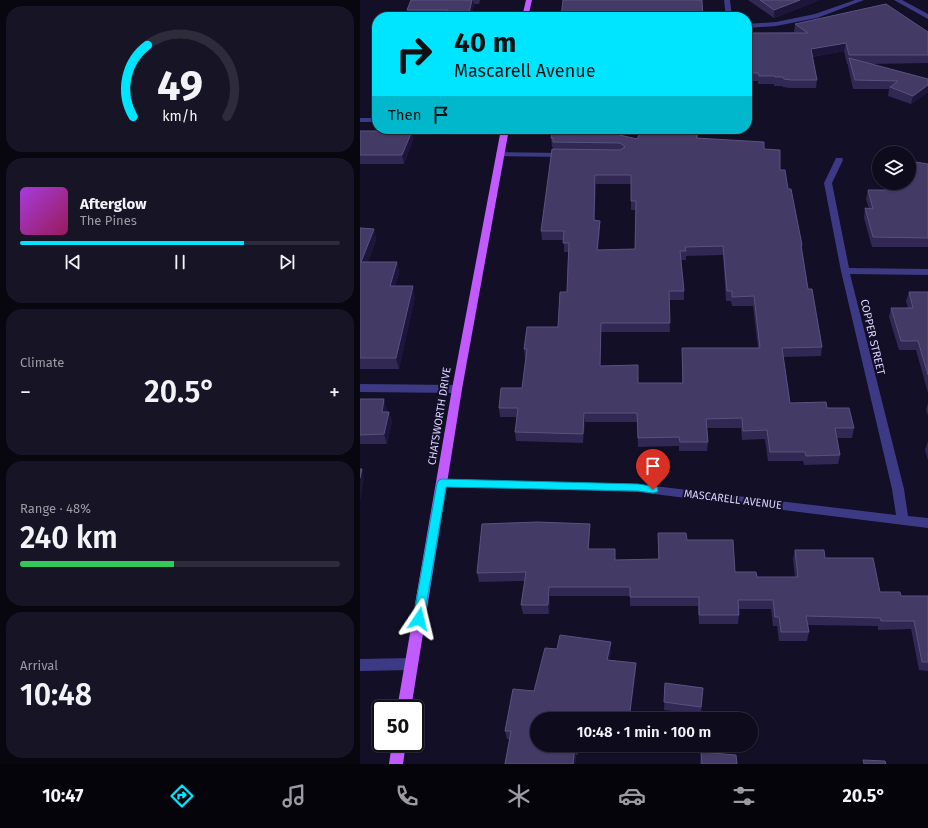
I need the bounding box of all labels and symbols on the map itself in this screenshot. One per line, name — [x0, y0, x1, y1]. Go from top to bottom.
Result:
street label: COPPER STREET — [857, 298, 888, 377]
street label: CHATSWORTH DRIVE — [425, 366, 454, 466]
pin — [636, 449, 670, 490]
street label: MASCARELL AVENUE — [683, 487, 783, 512]
position arrow — [398, 598, 440, 640]
speed limit sign: 50 — [372, 700, 424, 752]

